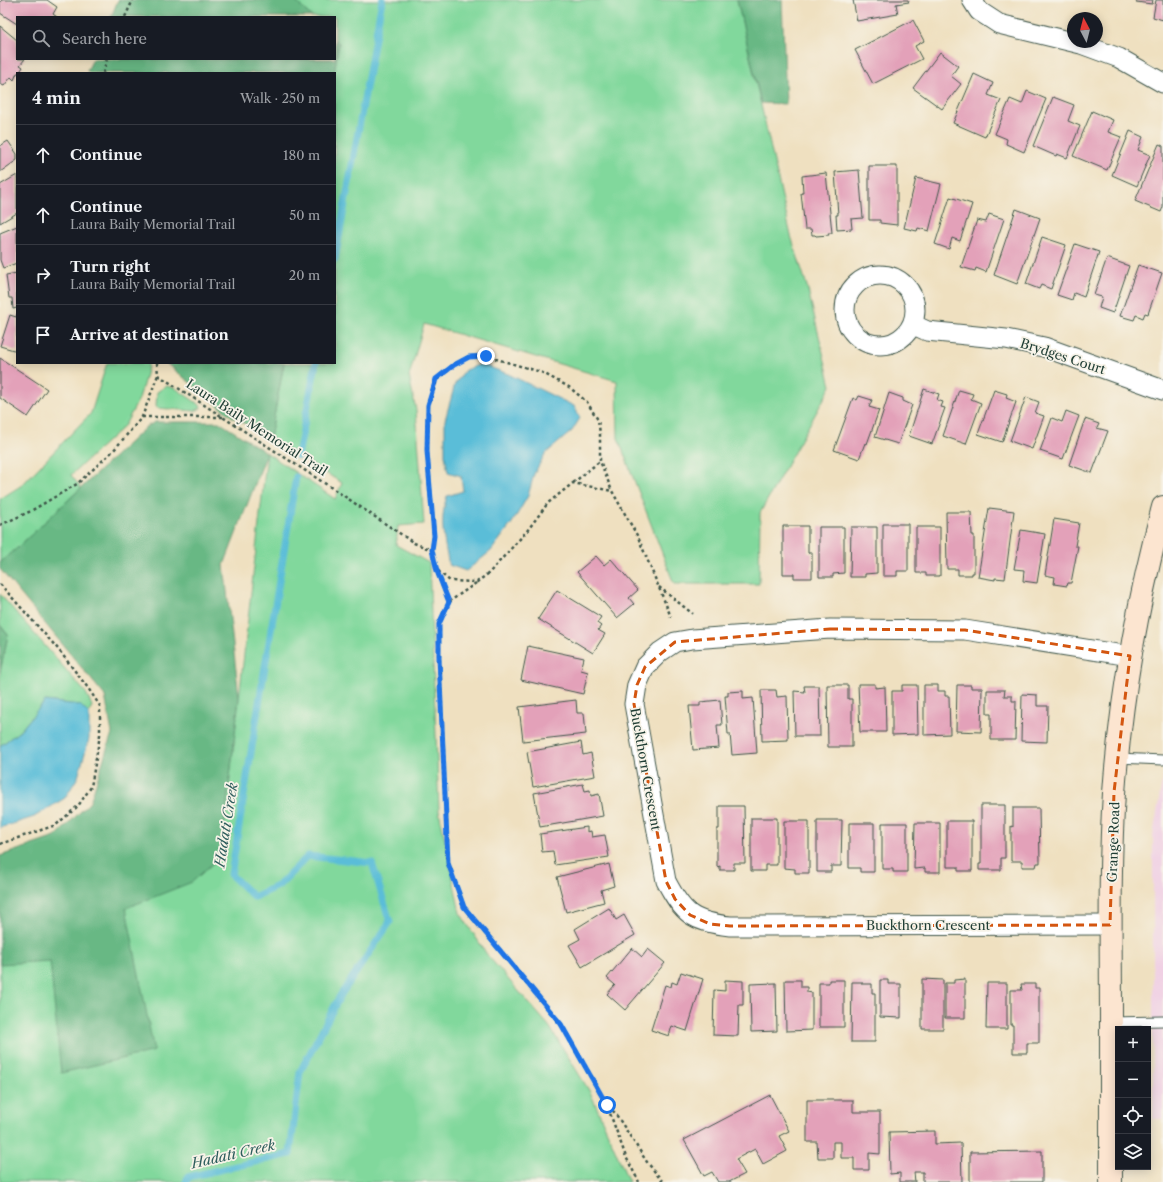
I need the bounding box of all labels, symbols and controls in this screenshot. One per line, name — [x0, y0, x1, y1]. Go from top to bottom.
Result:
north arrow — [1067, 12, 1103, 48]
search box — [16, 16, 336, 60]
icon: search — [30, 27, 52, 49]
text: Search here — [62, 29, 147, 48]
text: 4 min — [32, 88, 81, 108]
text: Walk · 250 m — [240, 90, 320, 106]
icon: ahead — [32, 144, 54, 166]
text: Continue — [70, 145, 142, 164]
text: 180 m — [283, 147, 320, 163]
text: Continue — [70, 197, 142, 216]
icon: ahead — [32, 204, 54, 226]
text: 50 m — [289, 207, 320, 223]
text: Laura Baily Memorial Trail — [70, 216, 235, 232]
text: Turn right — [70, 257, 150, 276]
icon: right — [32, 264, 54, 286]
text: 20 m — [289, 267, 320, 283]
text: Laura Baily Memorial Trail — [70, 276, 235, 292]
icon: arrive — [32, 324, 54, 346]
text: Arrive at destination — [70, 325, 229, 344]
street label: Brydges Court — [1018, 335, 1108, 377]
route end — [477, 347, 495, 365]
street label: Laura Baily Memorial Trail — [183, 375, 331, 479]
street label: Buckthorn Crescent — [627, 706, 665, 832]
water label: Hadati Creek — [210, 781, 242, 870]
street label: Grange Road — [1104, 801, 1122, 883]
street label: Buckthorn Crescent — [866, 917, 991, 933]
map controls — [1115, 1026, 1151, 1170]
button: + — [1115, 1026, 1151, 1062]
button: − — [1115, 1062, 1151, 1098]
route start — [598, 1096, 616, 1114]
button: locate — [1115, 1098, 1151, 1134]
button: layers — [1115, 1134, 1151, 1170]
water label: Hadati Creek — [188, 1135, 277, 1173]

